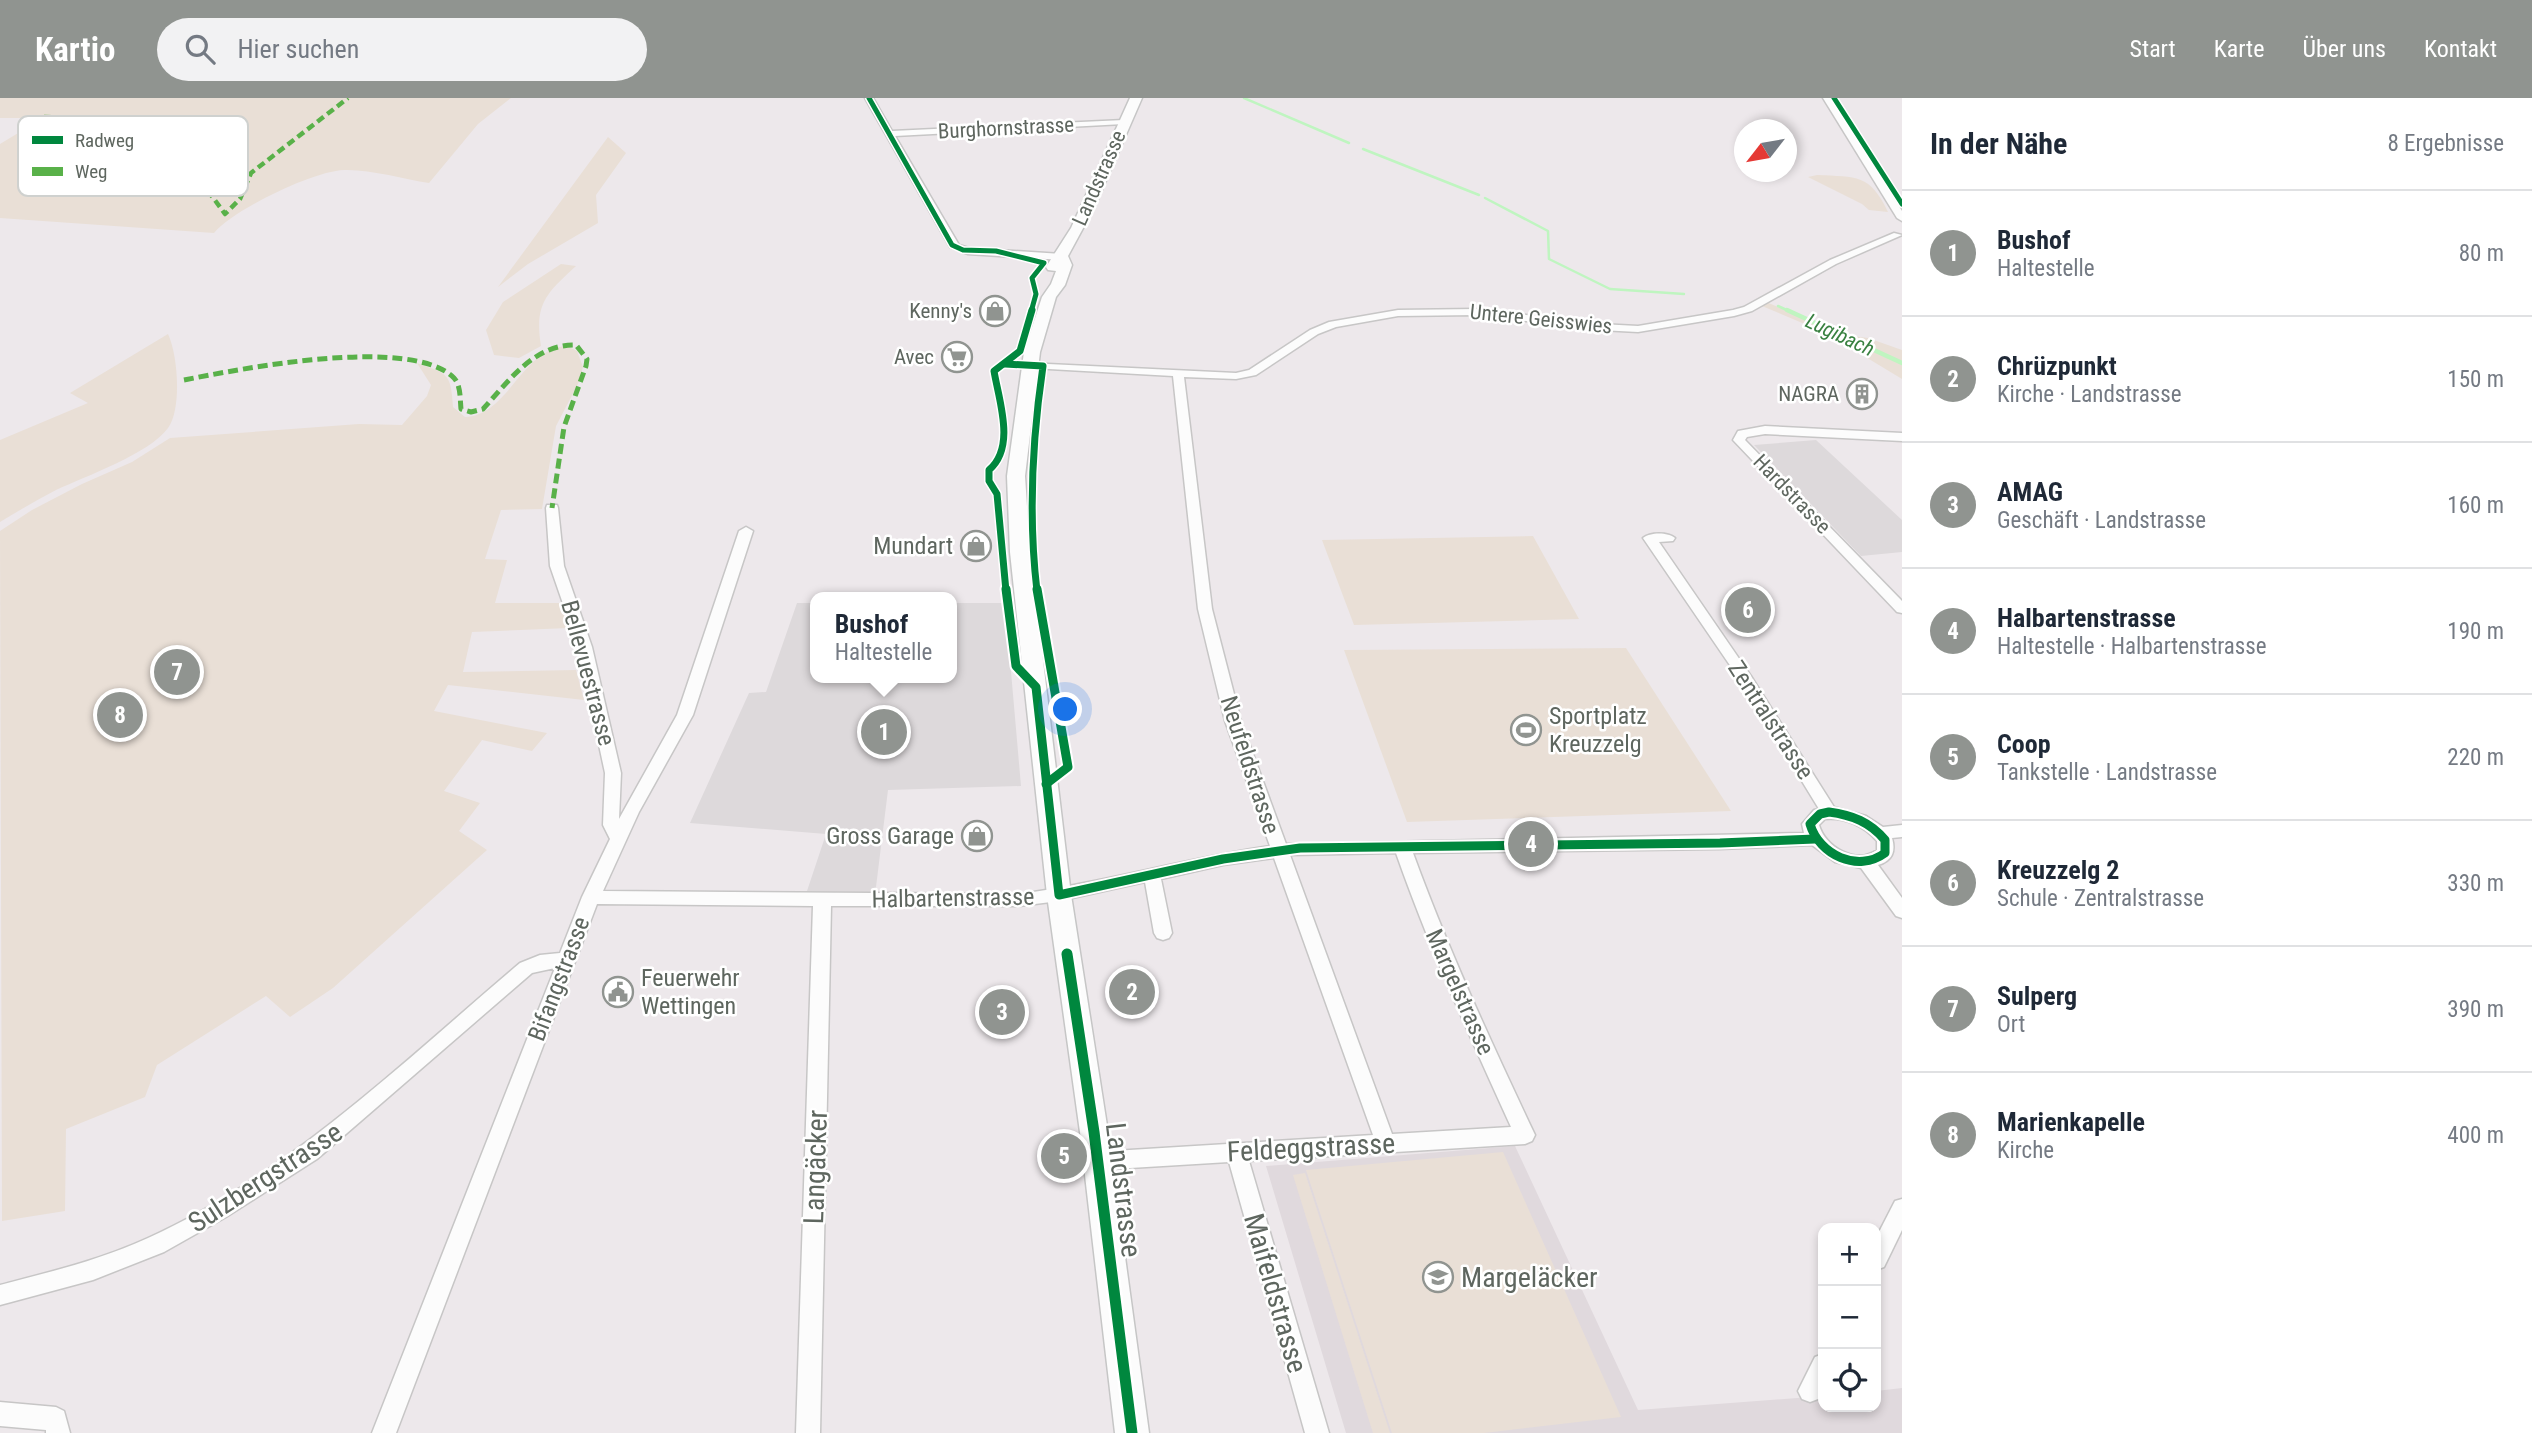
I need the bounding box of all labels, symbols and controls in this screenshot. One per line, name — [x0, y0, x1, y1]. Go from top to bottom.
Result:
search box — [157, 18, 647, 81]
text: Kartio — [35, 30, 115, 69]
icon: search — [181, 30, 219, 68]
text: Hier suchen — [237, 34, 359, 64]
text: Start — [2130, 35, 2176, 63]
text: Karte — [2214, 35, 2264, 63]
text: Über uns — [2302, 35, 2386, 63]
text: Kontakt — [2424, 35, 2497, 63]
street label: Burghornstrasse — [937, 112, 1075, 144]
legend — [18, 116, 248, 196]
north arrow — [1734, 119, 1797, 182]
text: In der Nähe — [1930, 126, 2067, 161]
street label: Landstrasse — [1067, 127, 1131, 229]
text: Radweg — [75, 129, 134, 152]
text: 8 Ergebnisse — [2387, 130, 2504, 157]
text: Weg — [75, 160, 107, 183]
text: Bushof — [1997, 225, 2070, 255]
text: 1 — [1947, 240, 1959, 267]
text: 80 m — [2459, 240, 2504, 267]
text: Haltestelle — [1997, 255, 2095, 282]
shop icon: Kenny's — [978, 294, 1012, 328]
place label: Kenny's — [909, 299, 972, 323]
street label: Untere Geisswies — [1469, 300, 1613, 338]
water label: Lugibach — [1802, 309, 1878, 361]
supermarket icon: Avec — [940, 340, 974, 374]
place label: Avec — [894, 345, 934, 369]
text: Chrüzpunkt — [1997, 351, 2117, 381]
text: 2 — [1947, 366, 1959, 393]
text: 150 m — [2447, 366, 2504, 393]
building icon: NAGRA — [1845, 377, 1879, 411]
text: Kirche · Landstrasse — [1997, 381, 2181, 408]
place label: NAGRA — [1778, 382, 1839, 406]
street label: Hardstrasse — [1748, 450, 1836, 539]
text: AMAG — [1997, 477, 2063, 507]
text: 3 — [1947, 492, 1959, 519]
text: 160 m — [2447, 492, 2504, 519]
text: Geschäft · Landstrasse — [1997, 507, 2206, 534]
shop icon: Mundart — [959, 529, 993, 563]
place label: Mundart — [873, 532, 953, 560]
pin: 6 — [1725, 584, 1771, 636]
popup — [810, 592, 957, 683]
street label: Bellevuestrasse — [555, 597, 621, 749]
text: Halbartenstrasse — [1997, 603, 2176, 633]
text: Bushof — [835, 609, 908, 639]
text: 4 — [1947, 618, 1959, 645]
text: 190 m — [2447, 618, 2504, 645]
text: Haltestelle · Halbartenstrasse — [1997, 633, 2267, 660]
text: Haltestelle — [835, 639, 932, 666]
pin: 7 — [154, 646, 200, 698]
street label: Zentralstrasse — [1722, 655, 1820, 785]
pin: 8 — [97, 689, 143, 741]
your location — [1048, 692, 1082, 726]
street label: Neufeldstrasse — [1215, 693, 1285, 837]
place label: Sportplatz Kreuzzelg — [1549, 702, 1647, 758]
pin: 1 — [861, 706, 907, 758]
sports icon: Sportplatz Kreuzzelg — [1509, 713, 1543, 747]
text: Coop — [1997, 729, 2051, 759]
text: 5 — [1947, 744, 1959, 771]
text: 220 m — [2447, 744, 2504, 771]
text: Tankstelle · Landstrasse — [1997, 759, 2217, 786]
pin: 4 — [1508, 818, 1554, 870]
shop icon: Gross Garage — [960, 819, 994, 853]
place label: Gross Garage — [826, 822, 954, 850]
text: Kreuzzelg 2 — [1997, 855, 2120, 885]
text: 6 — [1947, 870, 1959, 897]
text: 330 m — [2447, 870, 2504, 897]
street label: Halbartenstrasse — [871, 883, 1035, 913]
text: Schule · Zentralstrasse — [1997, 885, 2204, 912]
street label: Bifangstrasse — [523, 913, 595, 1045]
street label: Margelstrasse — [1420, 925, 1500, 1059]
place label: Feuerwehr Wettingen — [641, 964, 740, 1020]
pin: 2 — [1109, 966, 1155, 1018]
public building icon: Feuerwehr Wettingen — [601, 975, 635, 1009]
text: Sulperg — [1997, 981, 2077, 1011]
pin: 3 — [979, 986, 1025, 1038]
text: 7 — [1947, 996, 1959, 1023]
text: 390 m — [2447, 996, 2504, 1023]
text: Ort — [1997, 1011, 2025, 1038]
text: Marienkapelle — [1997, 1107, 2145, 1137]
street label: Langäcker — [797, 1109, 834, 1225]
street label: Sulzbergstrasse — [182, 1115, 348, 1239]
street label: Landstrasse — [1099, 1121, 1148, 1259]
text: 8 — [1947, 1122, 1959, 1149]
text: 400 m — [2447, 1122, 2504, 1149]
street label: Feldeggstrasse — [1226, 1127, 1396, 1168]
pin: 5 — [1041, 1130, 1087, 1182]
text: Kirche — [1997, 1137, 2054, 1164]
street label: Maifeldstrasse — [1237, 1210, 1314, 1377]
map controls — [1818, 1223, 1881, 1412]
button: + — [1818, 1223, 1881, 1286]
school or university icon: Margeläcker — [1421, 1260, 1455, 1294]
place label: Margeläcker — [1461, 1261, 1598, 1294]
button: − — [1818, 1286, 1881, 1349]
button: locate — [1818, 1349, 1881, 1412]

